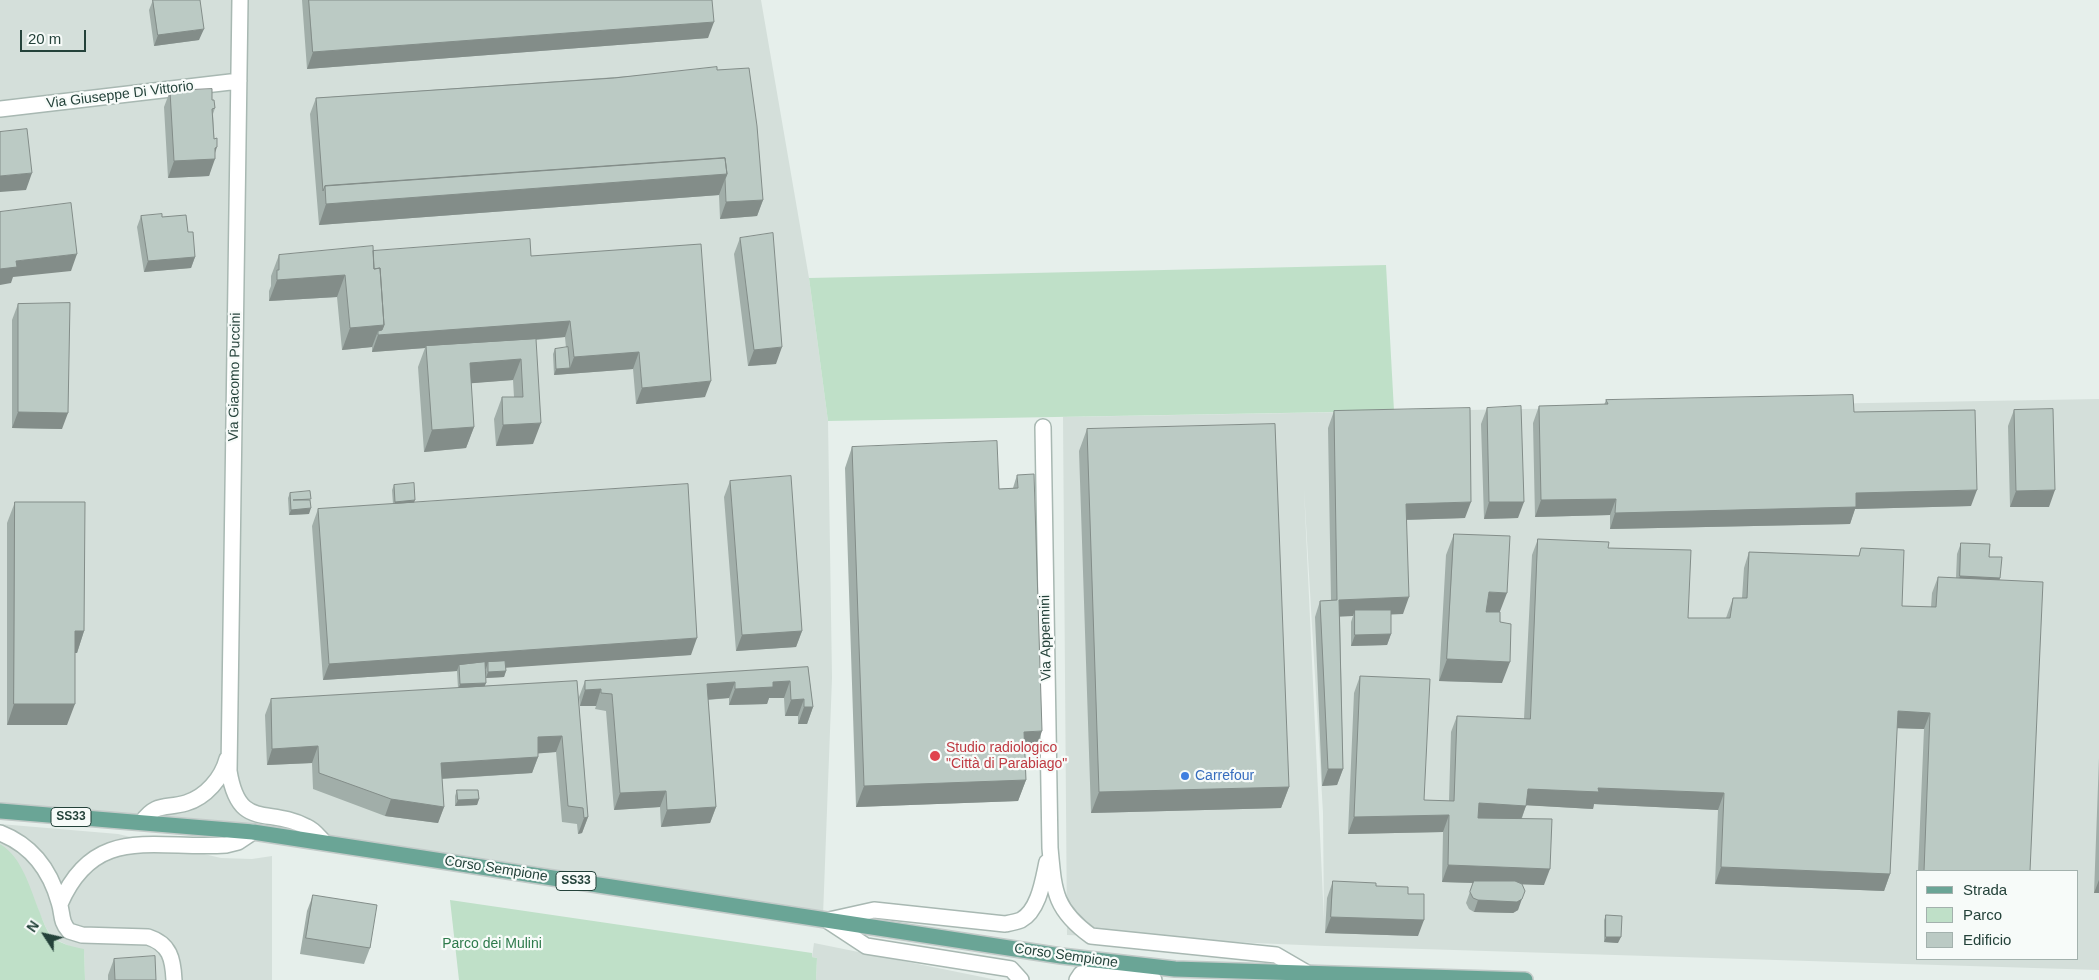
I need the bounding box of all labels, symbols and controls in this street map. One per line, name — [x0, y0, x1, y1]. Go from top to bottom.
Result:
scale bar — [22, 20, 89, 52]
text: 20 m — [28, 30, 61, 47]
street label: Via Giuseppe Di Vittorio — [45, 78, 195, 112]
street label: Via Giacomo Puccini — [225, 312, 245, 442]
street label: Via Appennini — [1037, 595, 1055, 681]
place label: Studio radiologico "Città di Parabiago" — [946, 740, 1067, 772]
marker: Studio radiologico "Città di Parabiago" — [928, 749, 942, 763]
place label: Carrefour — [1195, 768, 1254, 784]
marker: Carrefour — [1179, 770, 1191, 782]
road number: SS33 — [51, 808, 91, 826]
street label: Corso Sempione — [443, 853, 549, 885]
legend — [1916, 870, 2079, 960]
road number: SS33 — [556, 871, 596, 890]
text: Strada — [1963, 881, 2007, 898]
text: Parco — [1963, 906, 2002, 923]
north arrow — [20, 910, 70, 960]
text: N — [23, 918, 42, 935]
text: Edificio — [1963, 931, 2011, 948]
park label: Parco dei Mulini — [442, 936, 542, 952]
street label: Corso Sempione — [1013, 940, 1119, 972]

